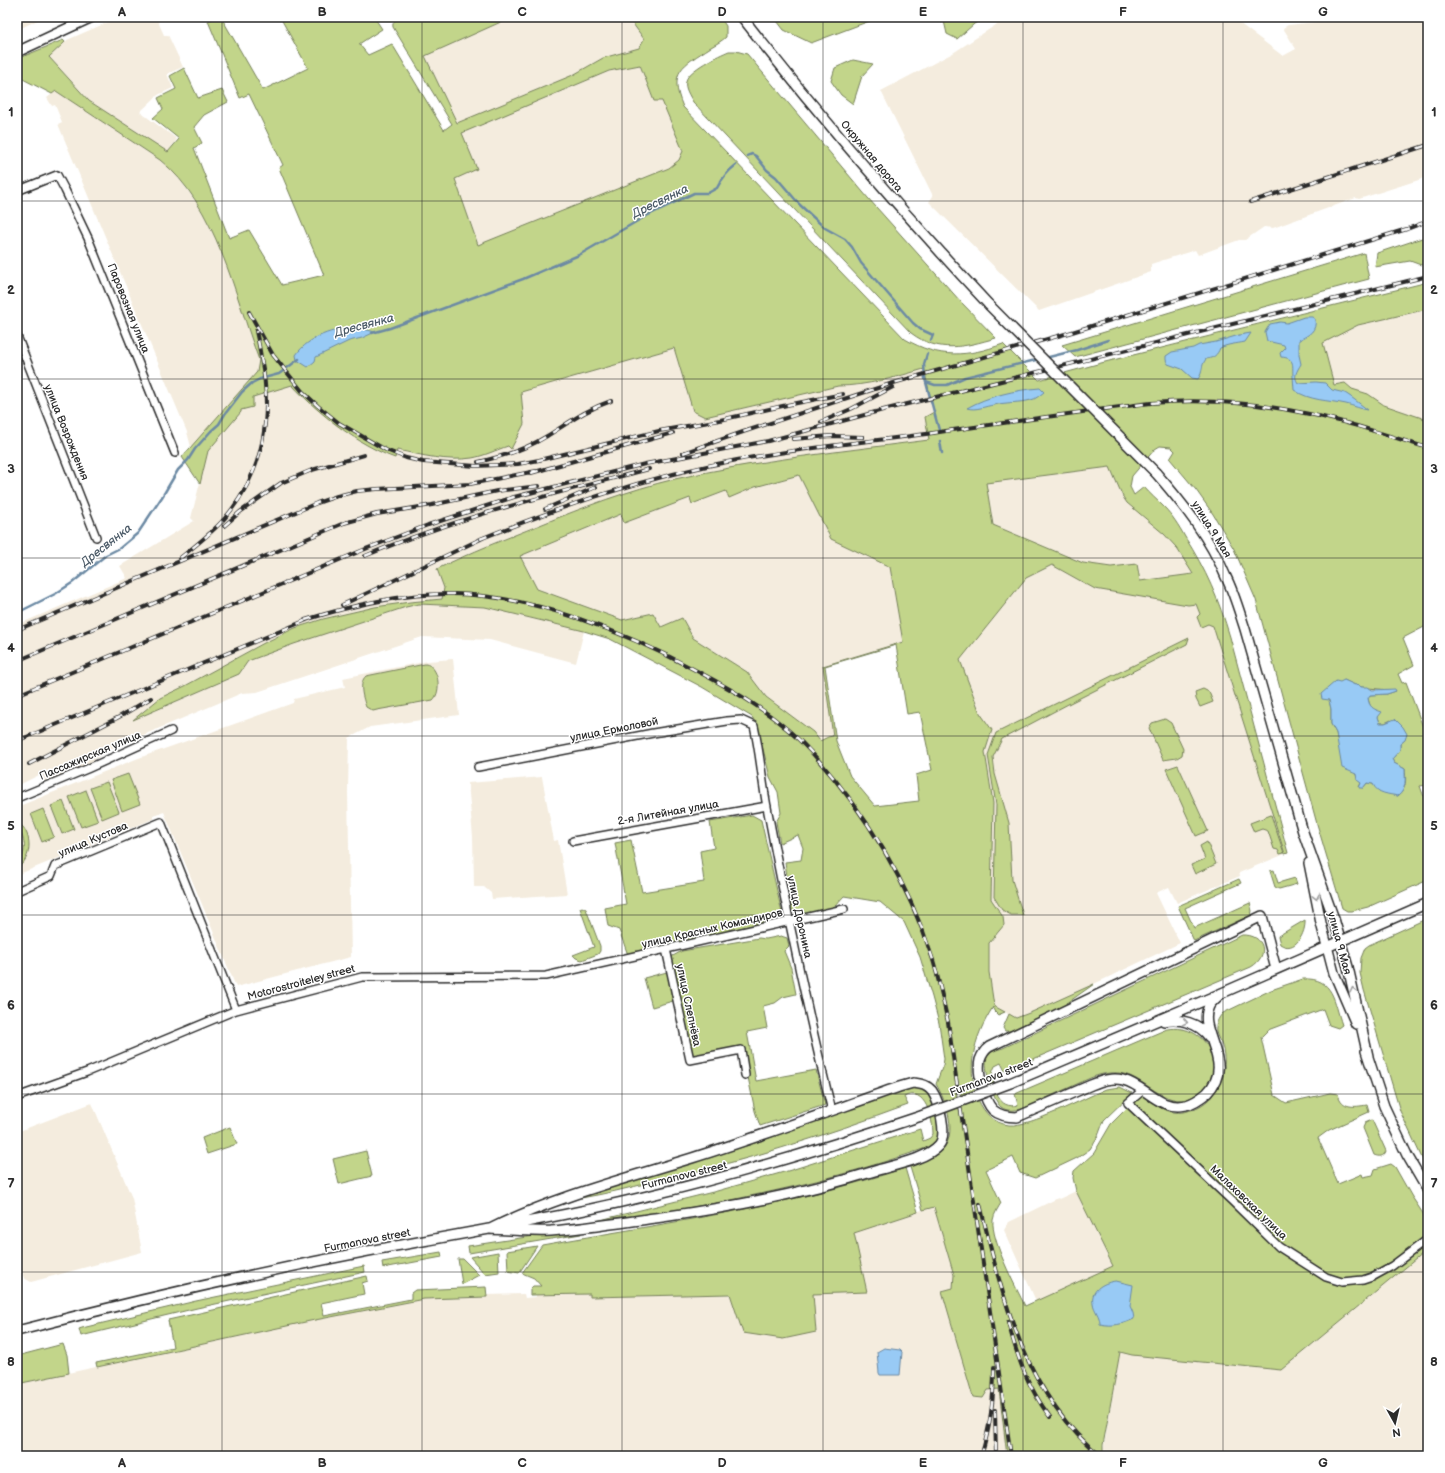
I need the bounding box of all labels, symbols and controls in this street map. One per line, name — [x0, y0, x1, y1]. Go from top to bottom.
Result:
text: A — [117, 4, 126, 20]
text: B — [317, 4, 327, 20]
text: C — [517, 4, 527, 20]
text: D — [717, 4, 727, 20]
text: E — [919, 4, 928, 20]
text: F — [1119, 4, 1127, 20]
text: G — [1318, 4, 1328, 20]
text: 1 — [8, 104, 14, 120]
text: 1 — [1431, 104, 1437, 120]
street label: Окружная дорога — [838, 118, 906, 195]
water label: Дресвянка — [629, 181, 691, 222]
street label: Паровозная улица — [105, 261, 153, 355]
text: 2 — [7, 282, 15, 298]
text: 2 — [1430, 282, 1438, 298]
water label: Дресвянка — [332, 310, 396, 341]
street label: улица Возрождения — [41, 382, 92, 482]
text: 3 — [7, 461, 15, 477]
text: 3 — [1430, 461, 1438, 477]
street label: улица 9 Мая — [1189, 498, 1234, 560]
water label: Дресвянка — [77, 521, 135, 571]
text: 4 — [7, 640, 15, 656]
text: 4 — [1430, 640, 1438, 656]
street label: улица Ермоловой — [569, 715, 659, 744]
street label: Пассажирская улица — [37, 728, 143, 783]
street label: 2-я Литейная улица — [616, 797, 720, 828]
text: 5 — [7, 818, 15, 834]
text: 5 — [1430, 818, 1438, 834]
street label: улица Кустова — [57, 819, 130, 860]
street label: улица Доронина — [784, 875, 815, 960]
one-way arrow — [1311, 894, 1320, 901]
street label: улица Красных Командиров — [640, 906, 784, 951]
street label: улица 9 Мая — [1325, 910, 1354, 976]
street label: Motorostroiteley street — [246, 962, 357, 1003]
street label: улица Слепнёва — [673, 963, 704, 1048]
one-way arrow — [1350, 987, 1358, 993]
text: 6 — [7, 997, 15, 1013]
text: 6 — [1430, 997, 1438, 1013]
one-way arrow — [1182, 1018, 1189, 1026]
street label: Furmanova street — [948, 1055, 1035, 1099]
street label: Furmanova street — [640, 1158, 729, 1192]
street label: Малаховская улица — [1207, 1162, 1290, 1243]
text: 7 — [7, 1176, 15, 1192]
text: 7 — [1430, 1176, 1438, 1192]
street label: Furmanova street — [323, 1226, 412, 1255]
text: 8 — [7, 1354, 15, 1370]
text: 8 — [1430, 1354, 1438, 1370]
north arrow — [1375, 1403, 1415, 1443]
text: N — [1391, 1425, 1401, 1439]
text: A — [117, 1455, 126, 1471]
text: B — [317, 1455, 327, 1471]
text: C — [517, 1455, 527, 1471]
text: D — [717, 1455, 727, 1471]
text: E — [919, 1455, 928, 1471]
text: F — [1119, 1455, 1127, 1471]
text: G — [1318, 1455, 1328, 1471]

